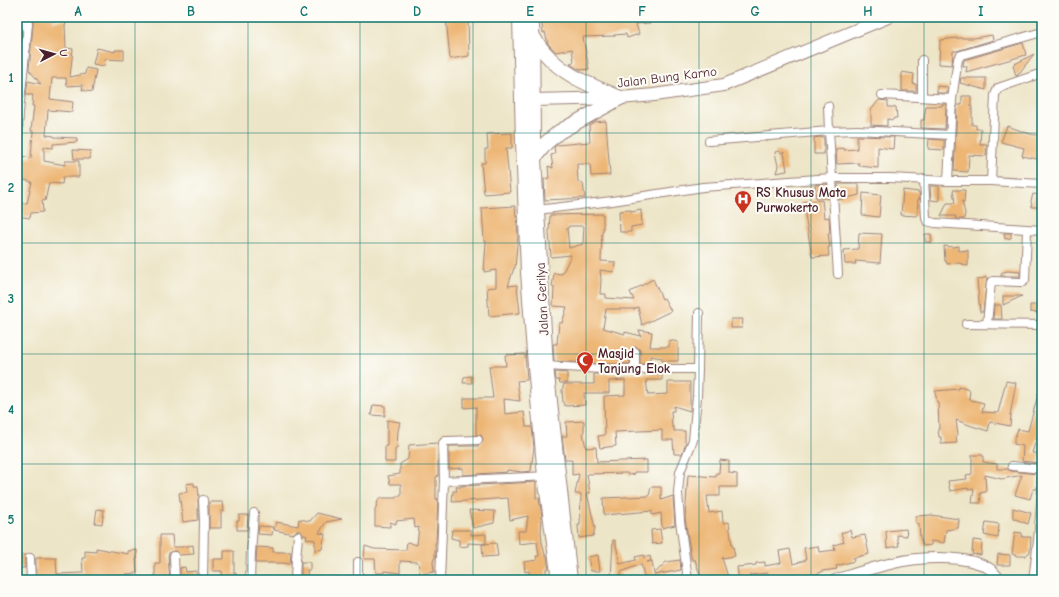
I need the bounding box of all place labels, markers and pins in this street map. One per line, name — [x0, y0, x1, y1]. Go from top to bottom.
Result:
place label: RS Khusus Mata Purwokerto — [756, 185, 846, 215]
hospital icon: RS Khusus Mata Purwokerto — [733, 189, 753, 214]
place label: Masjid Tanjung Elok — [598, 346, 671, 376]
mosque icon: Masjid Tanjung Elok — [575, 350, 595, 375]

